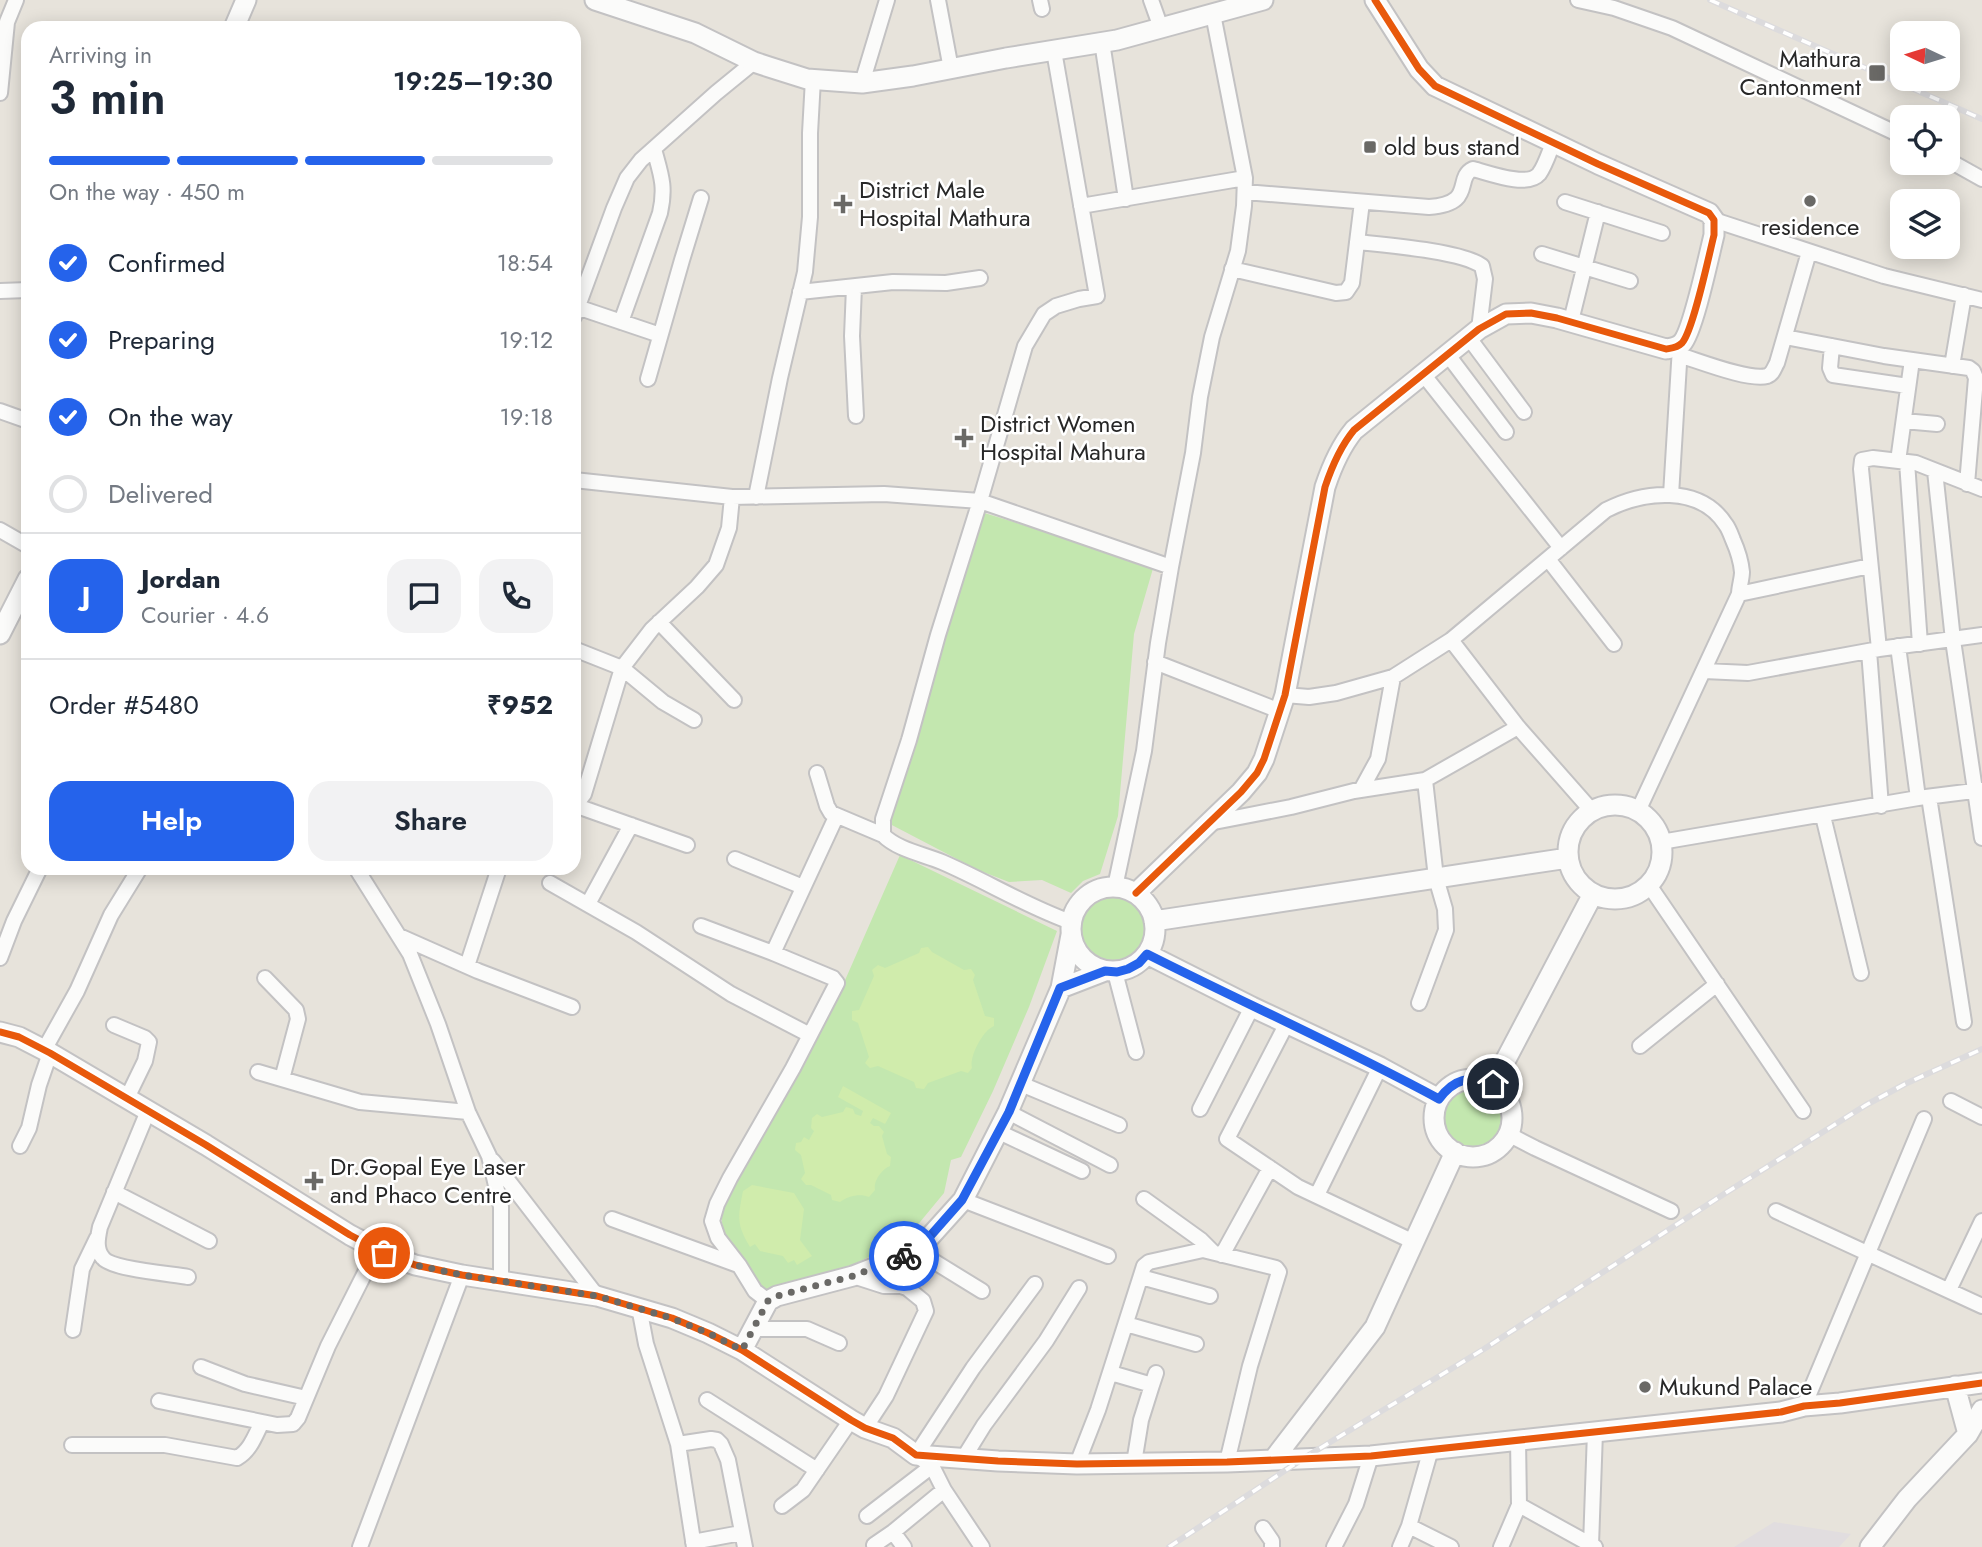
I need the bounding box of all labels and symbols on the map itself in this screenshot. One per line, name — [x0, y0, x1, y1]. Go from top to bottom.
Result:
north arrow — [1890, 21, 1960, 91]
place label: Mathura Cantonment — [1740, 41, 1861, 104]
marker: Mathura Cantonment — [1867, 63, 1887, 83]
place label: old bus stand — [1384, 129, 1520, 164]
marker: old bus stand — [1362, 139, 1378, 155]
place label: District Male Hospital Mathura — [859, 172, 1031, 235]
marker: residence — [1802, 193, 1818, 209]
marker: District Male Hospital Mathura — [833, 194, 853, 214]
place label: residence — [1761, 209, 1859, 244]
place label: District Women Hospital Mahura — [980, 406, 1146, 469]
marker: District Women Hospital Mahura — [954, 428, 974, 448]
pin — [1463, 1054, 1523, 1114]
place label: Dr.Gopal Eye Laser and Phaco Centre — [330, 1149, 526, 1212]
marker: Dr.Gopal Eye Laser and Phaco Centre — [304, 1171, 324, 1191]
courier — [869, 1221, 939, 1291]
pin — [354, 1223, 414, 1283]
place label: Mukund Palace — [1659, 1369, 1812, 1404]
marker: Mukund Palace — [1637, 1379, 1653, 1395]

